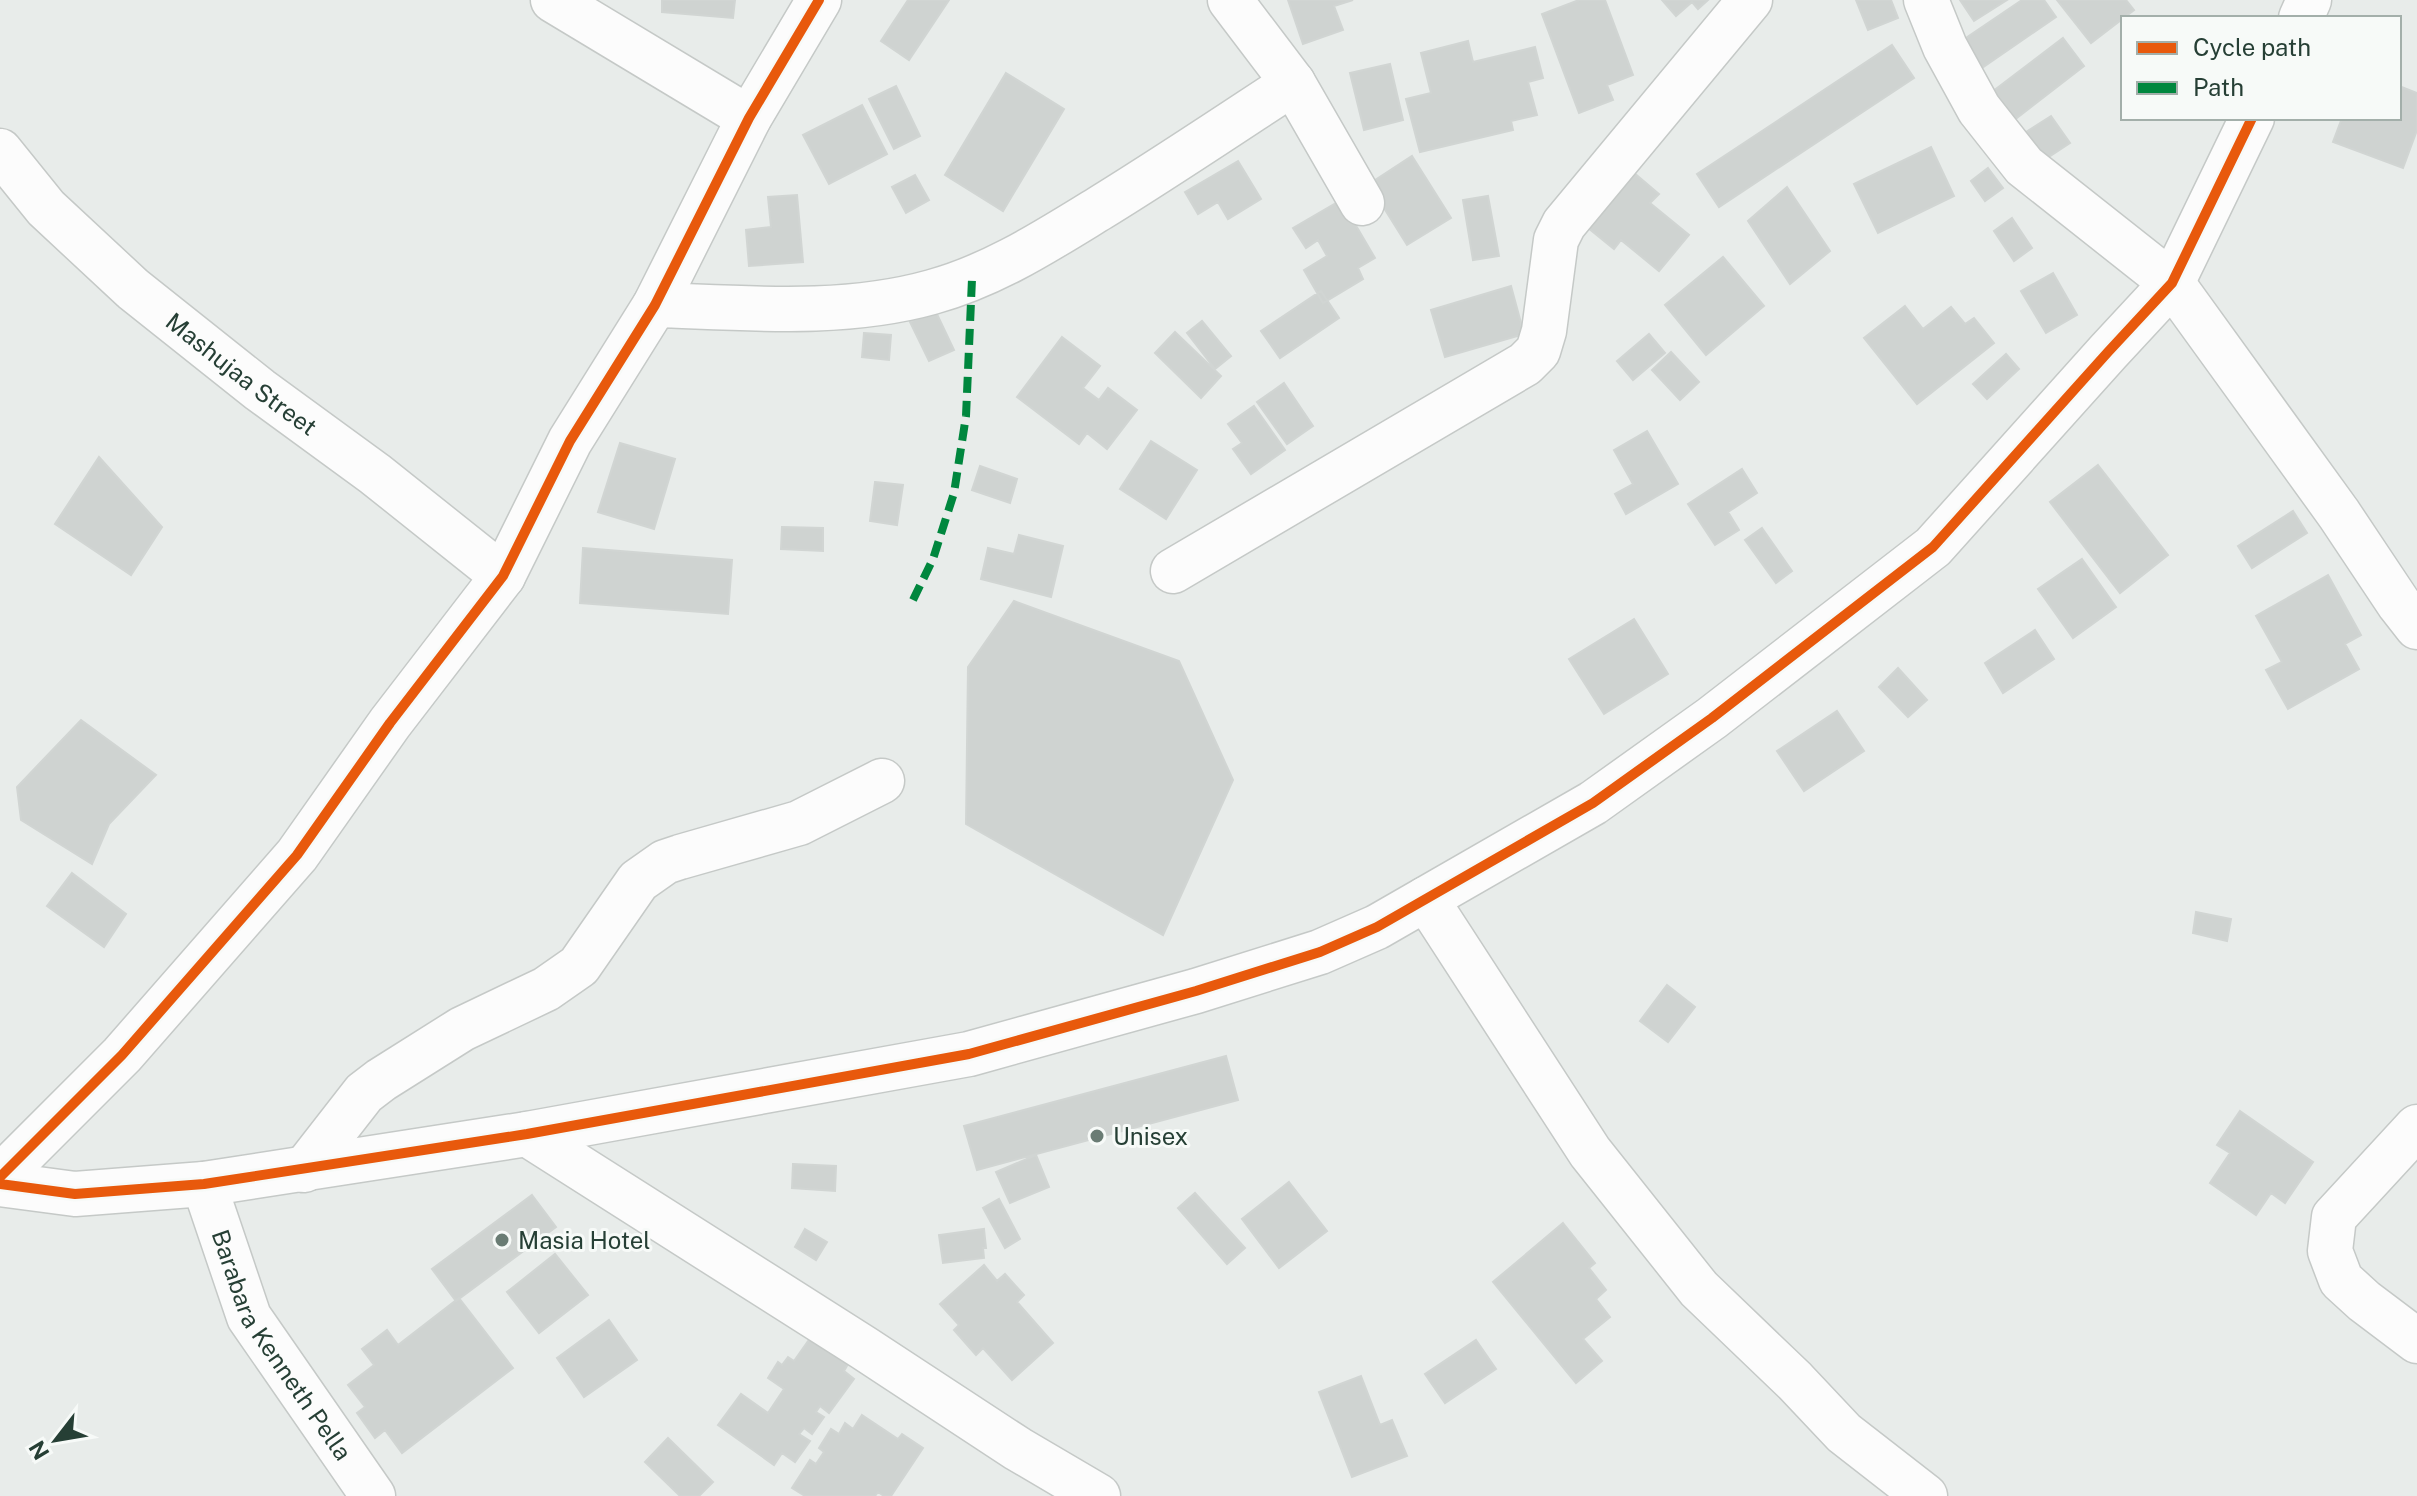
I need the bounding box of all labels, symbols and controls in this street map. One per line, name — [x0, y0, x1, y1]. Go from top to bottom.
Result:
legend — [2121, 16, 2401, 120]
text: Cycle path — [2193, 33, 2311, 61]
text: Path — [2193, 73, 2244, 101]
street label: Mashujaa Street — [161, 307, 323, 441]
place label: Unisex — [1113, 1122, 1188, 1150]
marker: Unisex — [1088, 1127, 1106, 1145]
street label: Barabara Kenneth Pella — [206, 1226, 358, 1465]
place label: Masia Hotel — [518, 1226, 651, 1254]
marker: Masia Hotel — [493, 1231, 511, 1249]
north arrow — [16, 1400, 96, 1480]
text: N — [23, 1436, 54, 1464]

